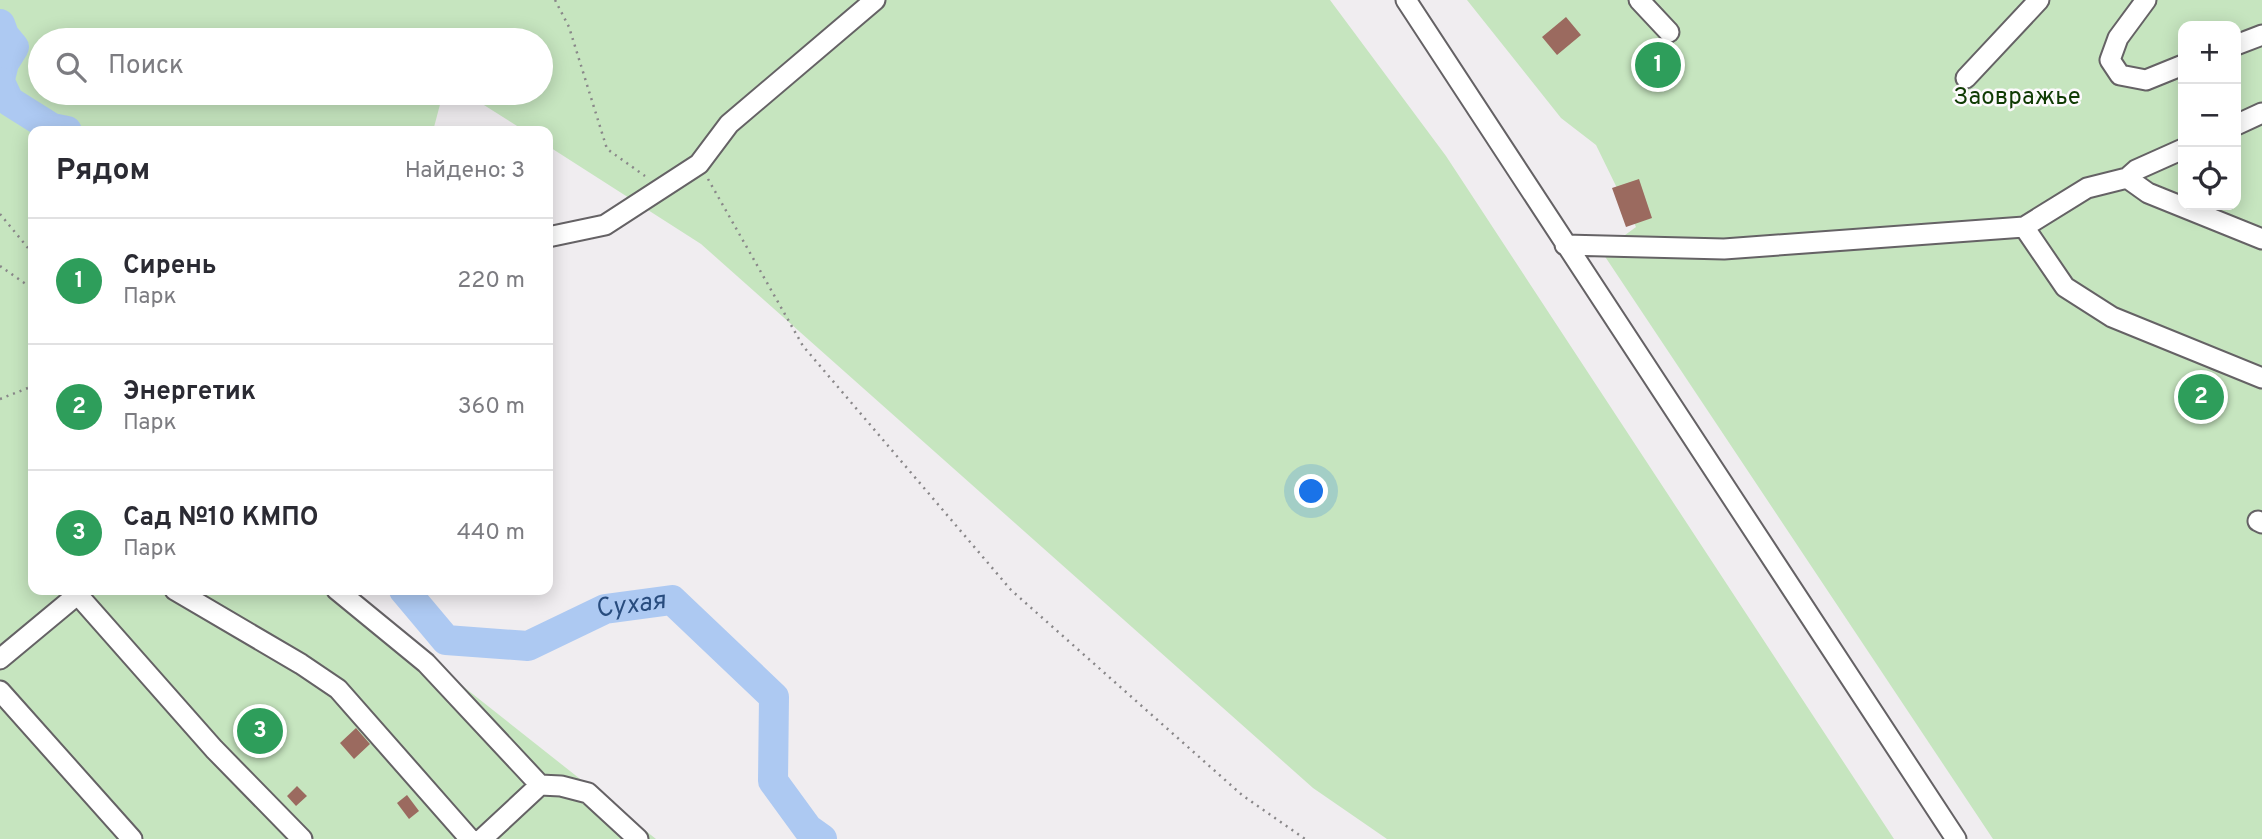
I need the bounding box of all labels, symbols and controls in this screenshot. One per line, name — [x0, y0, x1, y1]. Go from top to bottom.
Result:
map controls — [2178, 21, 2241, 210]
button: + — [2178, 21, 2241, 84]
search box — [28, 28, 553, 105]
pin: 1 — [1635, 39, 1681, 91]
icon: search — [52, 48, 90, 86]
text: Поиск — [108, 50, 184, 83]
park label: Заовражье — [1953, 83, 2081, 113]
button: − — [2178, 84, 2241, 147]
button: locate — [2178, 147, 2241, 210]
text: Рядом — [56, 153, 150, 190]
text: Найдено: 3 — [405, 157, 525, 186]
text: Сирень — [123, 250, 217, 283]
text: 1 — [74, 267, 84, 296]
text: 220 m — [457, 267, 525, 296]
text: Парк — [123, 283, 177, 312]
pin: 2 — [2178, 371, 2224, 423]
text: Энергетик — [123, 376, 256, 409]
text: 2 — [72, 393, 86, 422]
text: 360 m — [458, 393, 525, 422]
text: Парк — [123, 409, 177, 438]
your location — [1294, 474, 1328, 508]
text: Сад №10 КМПО — [123, 502, 318, 535]
text: 3 — [72, 519, 86, 548]
text: 440 m — [457, 519, 525, 548]
text: Парк — [123, 535, 177, 564]
water label: Сухая — [590, 584, 668, 628]
pin: 3 — [237, 705, 283, 757]

